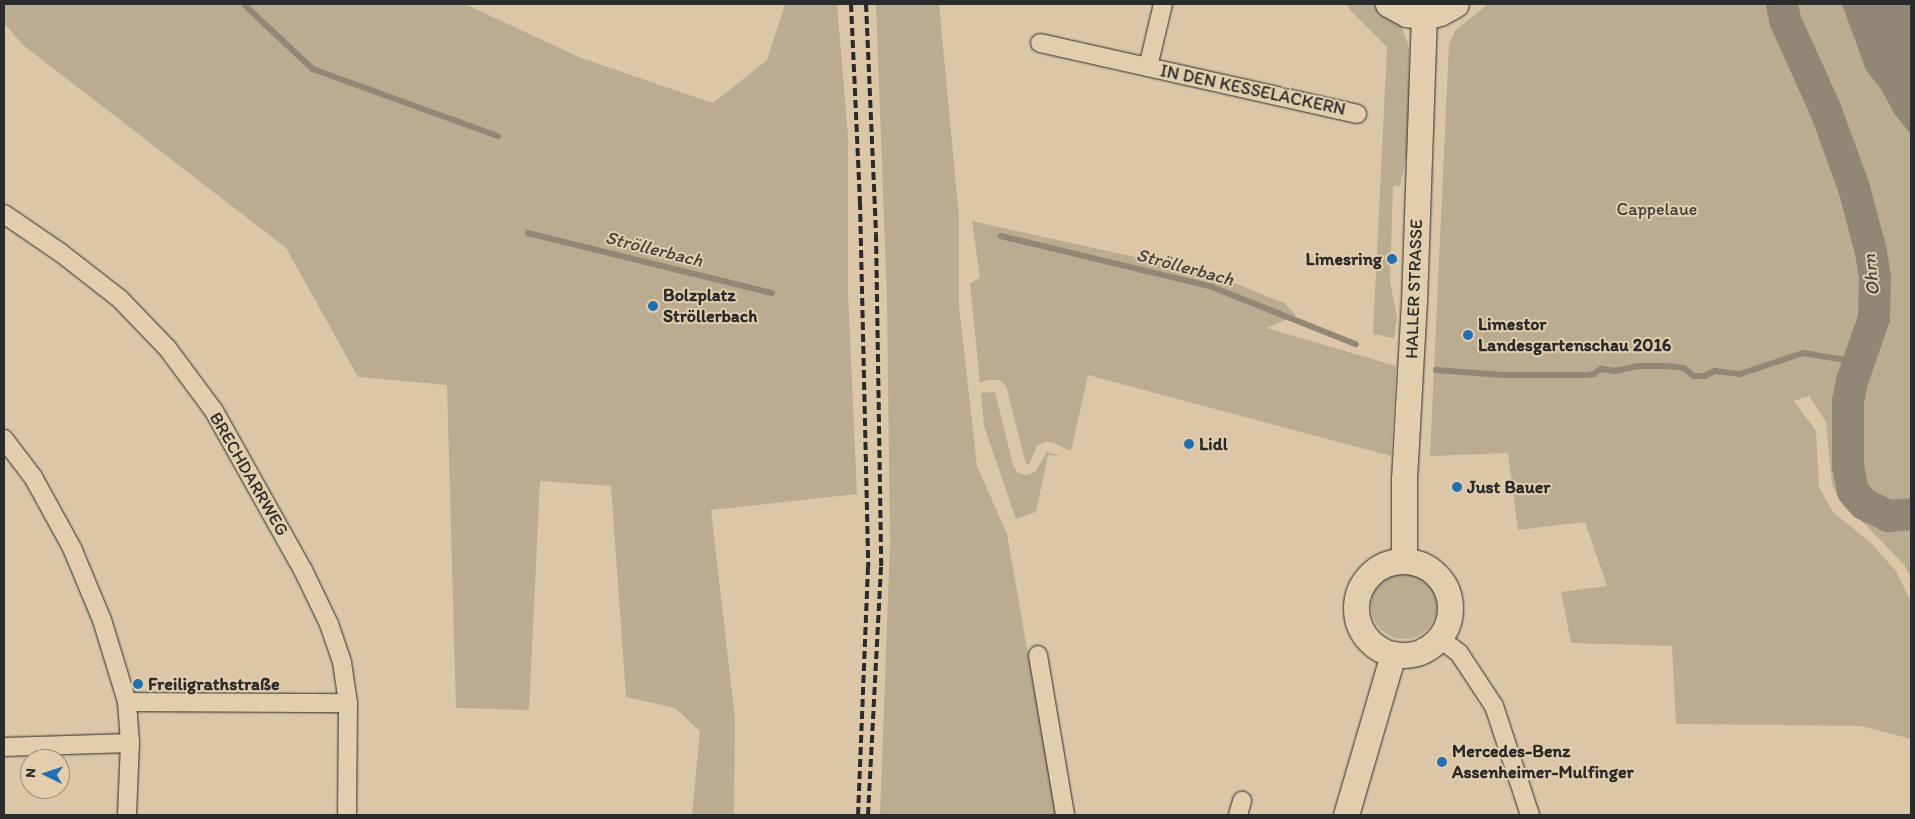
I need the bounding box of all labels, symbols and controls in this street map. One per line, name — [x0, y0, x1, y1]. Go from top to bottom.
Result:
street label: IN DEN KESSELÄCKERN — [1158, 60, 1348, 120]
park label: Cappelaue — [1617, 198, 1697, 220]
street label: HALLER STRASSE — [1401, 219, 1427, 359]
water label: Ströllerbach — [603, 226, 705, 272]
water label: Ströllerbach — [1134, 243, 1236, 291]
place label: Limesring — [1306, 248, 1382, 270]
marker: Limesring — [1386, 253, 1398, 265]
water label: Ohrn — [1857, 253, 1885, 297]
place label: Bolzplatz Ströllerbach — [663, 285, 757, 328]
marker: Bolzplatz Ströllerbach — [647, 300, 659, 312]
place label: Limestor Landesgartenschau 2016 — [1478, 314, 1671, 356]
marker: Limestor Landesgartenschau 2016 — [1462, 329, 1474, 341]
street label: BRECHDARRWEG — [205, 408, 293, 540]
place label: Lidl — [1199, 433, 1228, 455]
marker: Lidl — [1183, 438, 1195, 450]
place label: Just Bauer — [1467, 476, 1551, 498]
marker: Just Bauer — [1451, 481, 1463, 493]
place label: Freiligrathstraße — [148, 673, 280, 695]
marker: Freiligrathstraße — [132, 678, 144, 690]
place label: Mercedes-Benz Assenheimer-Mulfinger — [1452, 741, 1634, 784]
north arrow — [20, 749, 70, 799]
marker: Mercedes-Benz Assenheimer-Mulfinger — [1436, 756, 1448, 768]
text: N — [22, 768, 39, 778]

